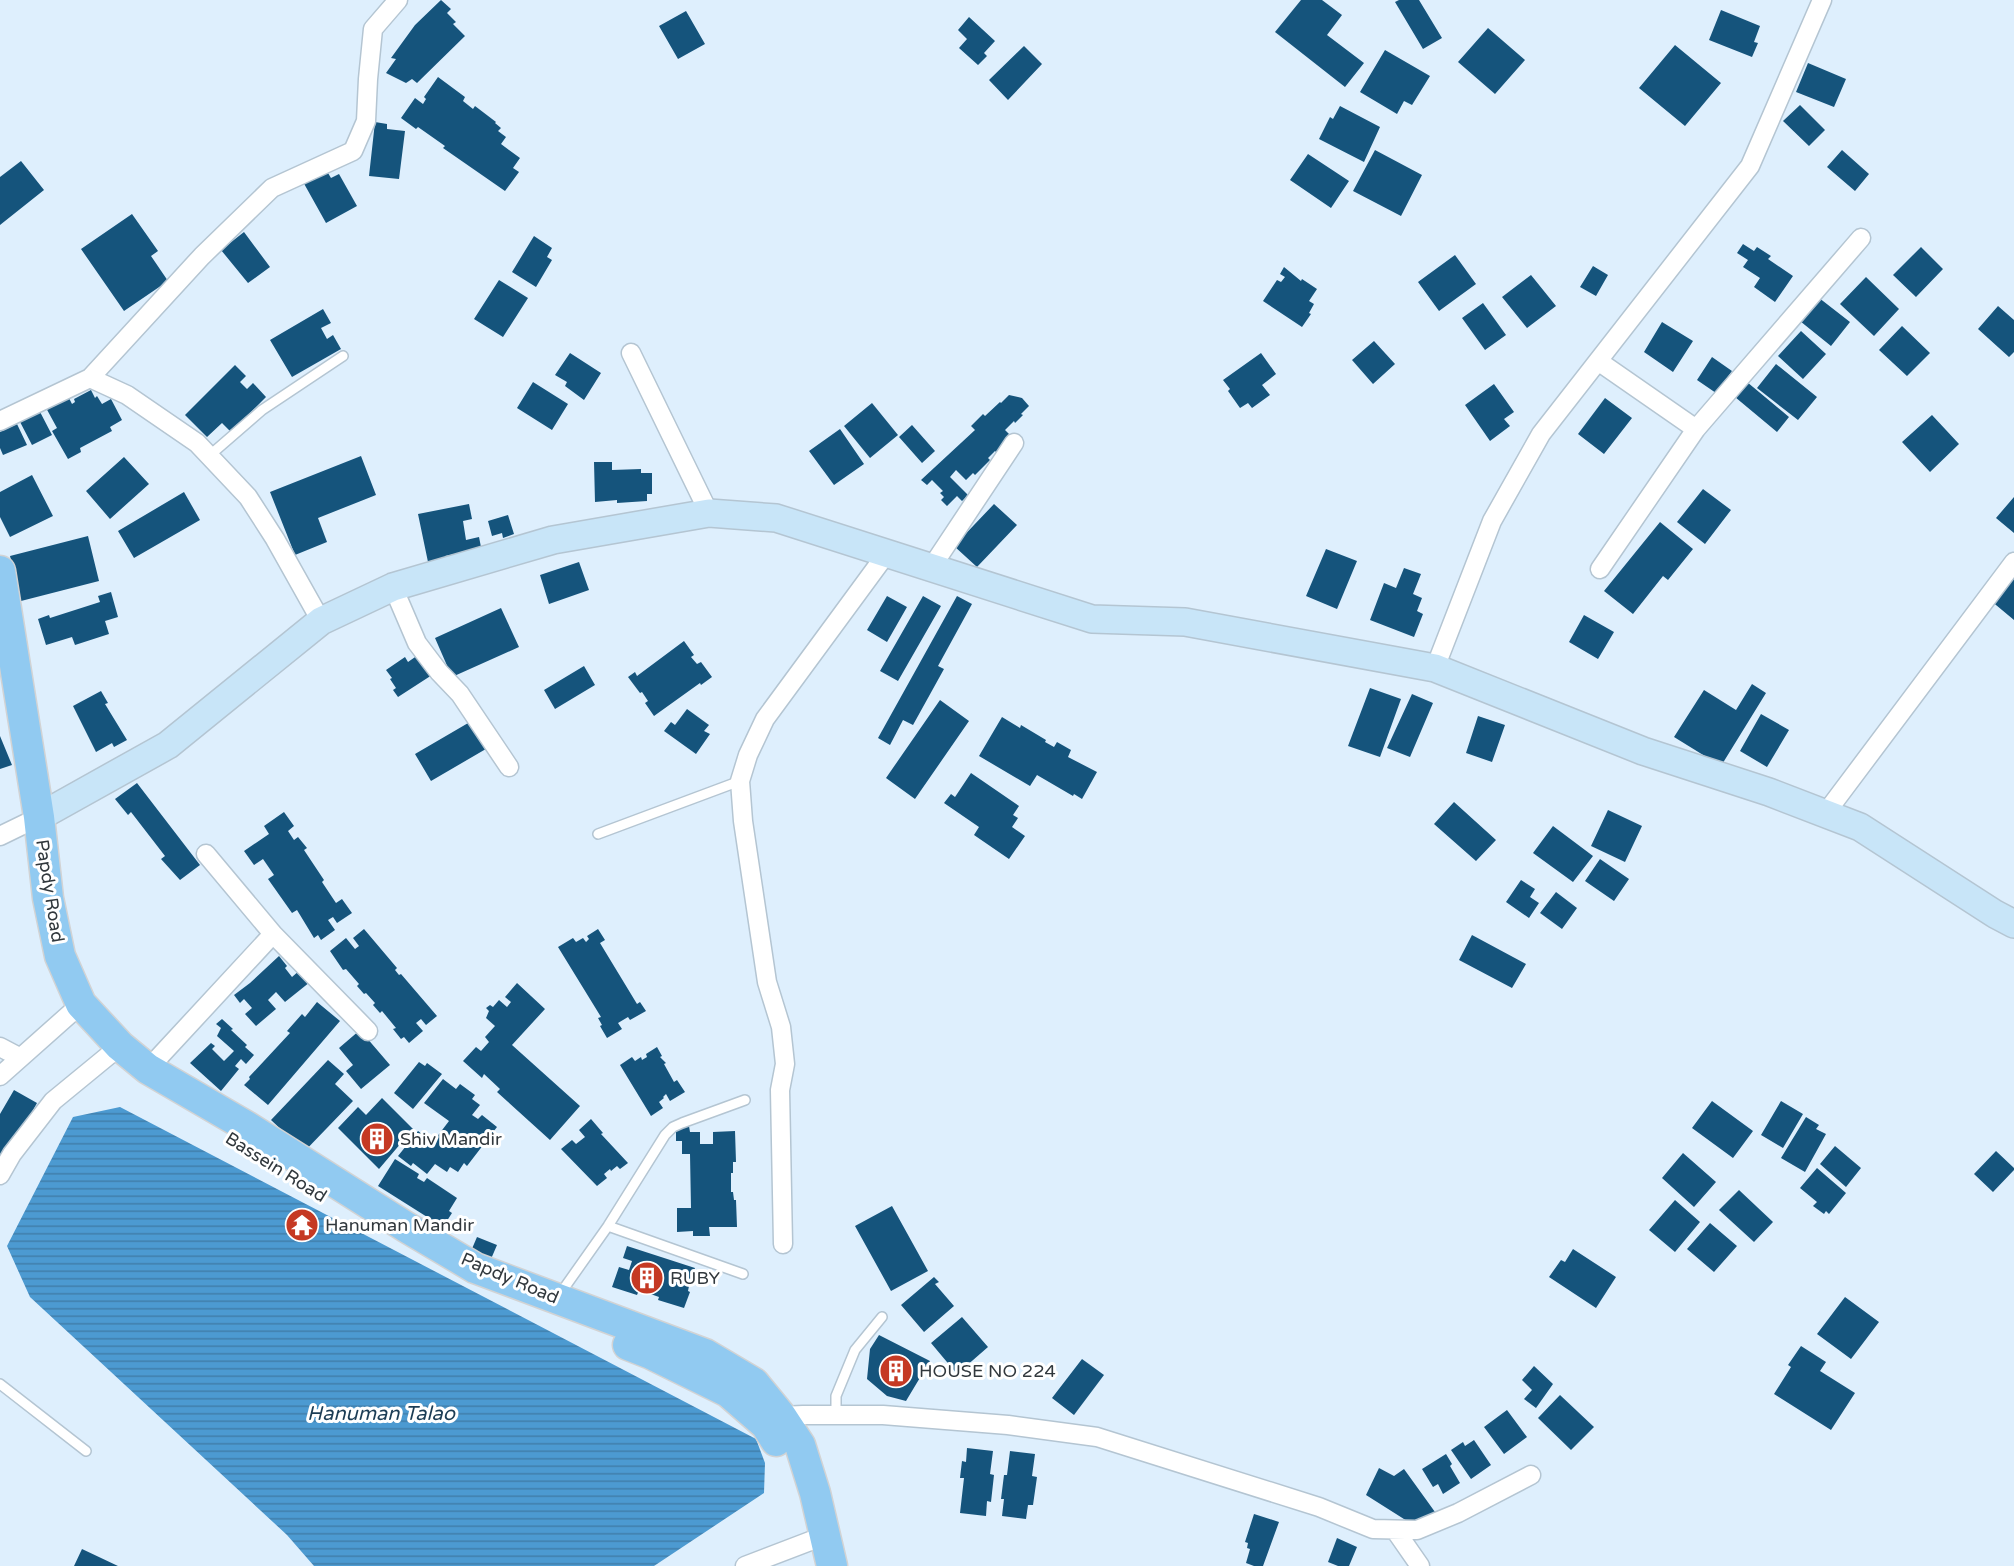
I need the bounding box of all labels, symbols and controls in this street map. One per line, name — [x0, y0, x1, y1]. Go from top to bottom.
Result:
street label: Papdy Road — [31, 838, 69, 944]
building icon: Shiv Mandir — [359, 1121, 395, 1157]
street label: Bassein Road — [221, 1127, 331, 1207]
place label: Shiv Mandir — [400, 1128, 502, 1150]
temple icon: Hanuman Mandir — [284, 1207, 320, 1243]
place label: Hanuman Mandir — [325, 1214, 474, 1236]
street label: Papdy Road — [458, 1248, 562, 1308]
building icon: RUBY — [629, 1260, 665, 1296]
place label: RUBY — [670, 1267, 720, 1289]
building icon: HOUSE NO 224 — [878, 1353, 914, 1389]
place label: HOUSE NO 224 — [919, 1360, 1056, 1382]
water label: Hanuman Talao — [307, 1402, 456, 1426]

